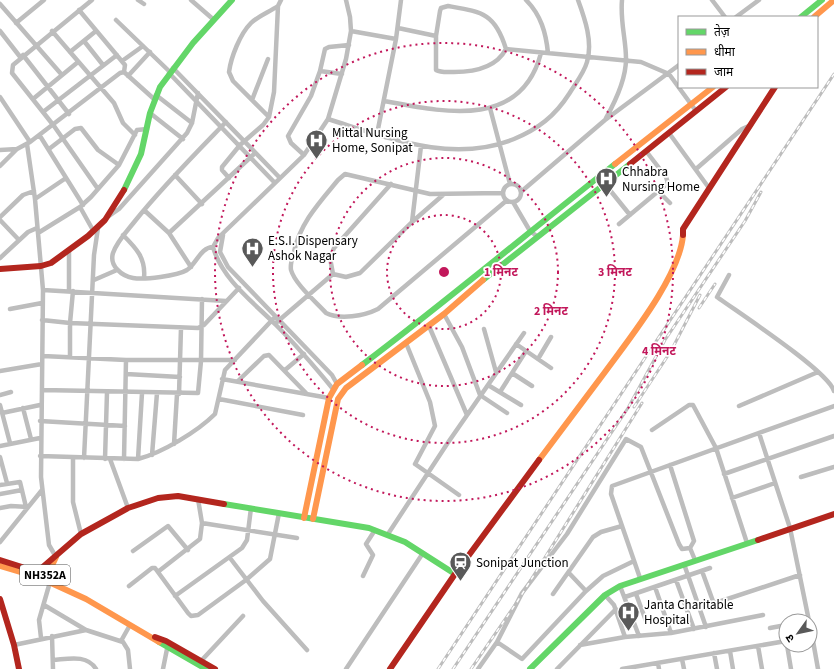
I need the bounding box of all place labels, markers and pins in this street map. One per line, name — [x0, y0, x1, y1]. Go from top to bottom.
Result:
place label: Mittal Nursing Home, Sonipat — [332, 124, 413, 157]
hospital icon: Mittal Nursing Home, Sonipat — [304, 127, 330, 160]
place label: Chhabra Nursing Home — [622, 163, 700, 196]
hospital icon: Chhabra Nursing Home — [593, 166, 619, 199]
place label: E.S.I. Dispensary Ashok Nagar — [268, 232, 358, 265]
hospital icon: E.S.I. Dispensary Ashok Nagar — [240, 235, 266, 268]
centre of rings — [437, 265, 451, 279]
station icon: Sonipat Junction — [447, 550, 473, 583]
place label: Sonipat Junction — [476, 554, 569, 572]
place label: Janta Charitable Hospital — [644, 596, 734, 629]
hospital icon: Janta Charitable Hospital — [615, 599, 641, 632]

